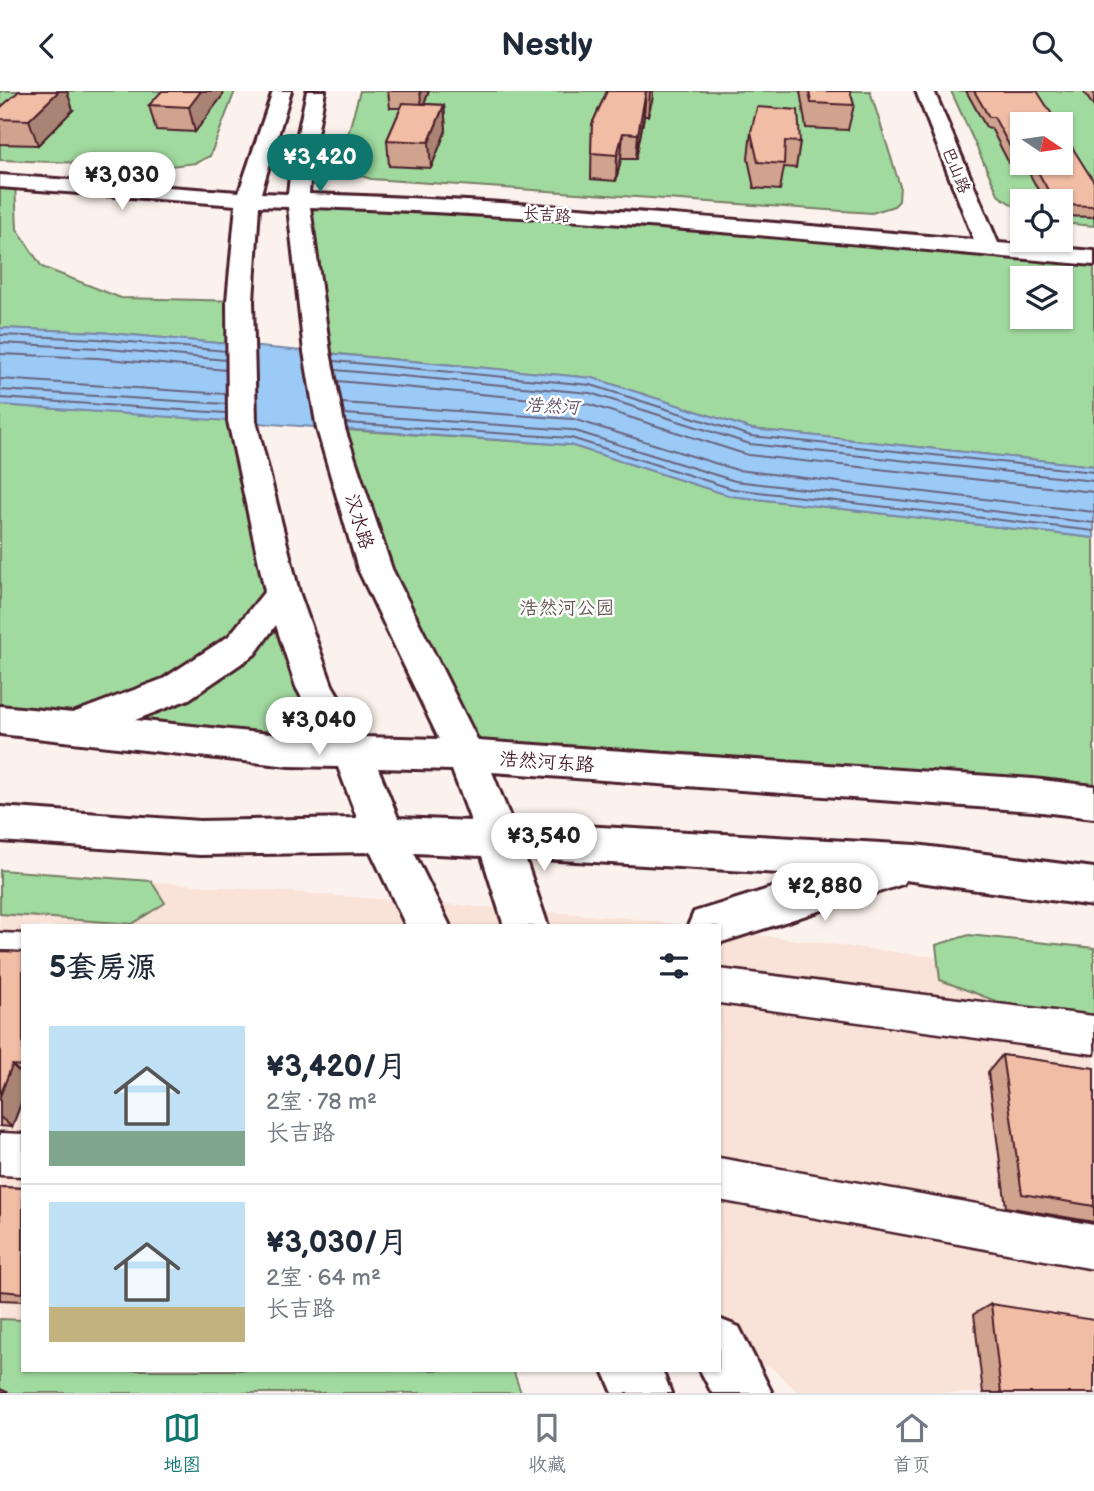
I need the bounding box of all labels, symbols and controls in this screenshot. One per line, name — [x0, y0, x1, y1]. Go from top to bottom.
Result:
text: Nestly — [501, 26, 593, 65]
icon: back — [28, 27, 66, 65]
icon: search — [1028, 27, 1066, 65]
north arrow — [1010, 112, 1073, 175]
map controls — [1010, 112, 1073, 329]
pin: ¥3,420 — [263, 134, 377, 194]
text: ¥3,420 — [283, 143, 357, 171]
street label: 巴山路 — [938, 145, 973, 196]
pin: ¥3,030 — [65, 152, 179, 212]
text: ¥3,030 — [85, 161, 159, 189]
button: locate — [1010, 189, 1073, 252]
street label: 长吉路 — [522, 204, 572, 227]
button: layers — [1010, 266, 1073, 329]
water label: 浩然河 — [524, 395, 582, 419]
street label: 汉水路 — [339, 491, 378, 552]
park label: 浩然河公园 — [519, 597, 615, 620]
pin: ¥3,040 — [262, 697, 376, 757]
text: ¥3,040 — [282, 706, 356, 734]
street label: 浩然河东路 — [499, 748, 595, 777]
pin: ¥3,540 — [487, 813, 601, 873]
text: ¥3,540 — [507, 822, 581, 850]
pin: ¥2,880 — [768, 863, 882, 923]
text: ¥2,880 — [787, 872, 863, 900]
icon: filters — [655, 947, 693, 985]
text: 5套房源 — [49, 950, 156, 986]
text: ¥3,420/月 — [266, 1049, 407, 1085]
icon: home — [105, 1054, 189, 1138]
text: 2室 · 78 m² — [266, 1088, 377, 1116]
text: 长吉路 — [266, 1119, 335, 1147]
text: ¥3,030/月 — [266, 1225, 408, 1261]
icon: home — [105, 1230, 189, 1314]
text: 2室 · 64 m² — [266, 1264, 381, 1292]
text: 长吉路 — [266, 1295, 335, 1323]
tab: 地图 — [163, 1409, 201, 1477]
tab: 收藏 — [528, 1409, 566, 1477]
tab: 首页 — [893, 1409, 931, 1477]

